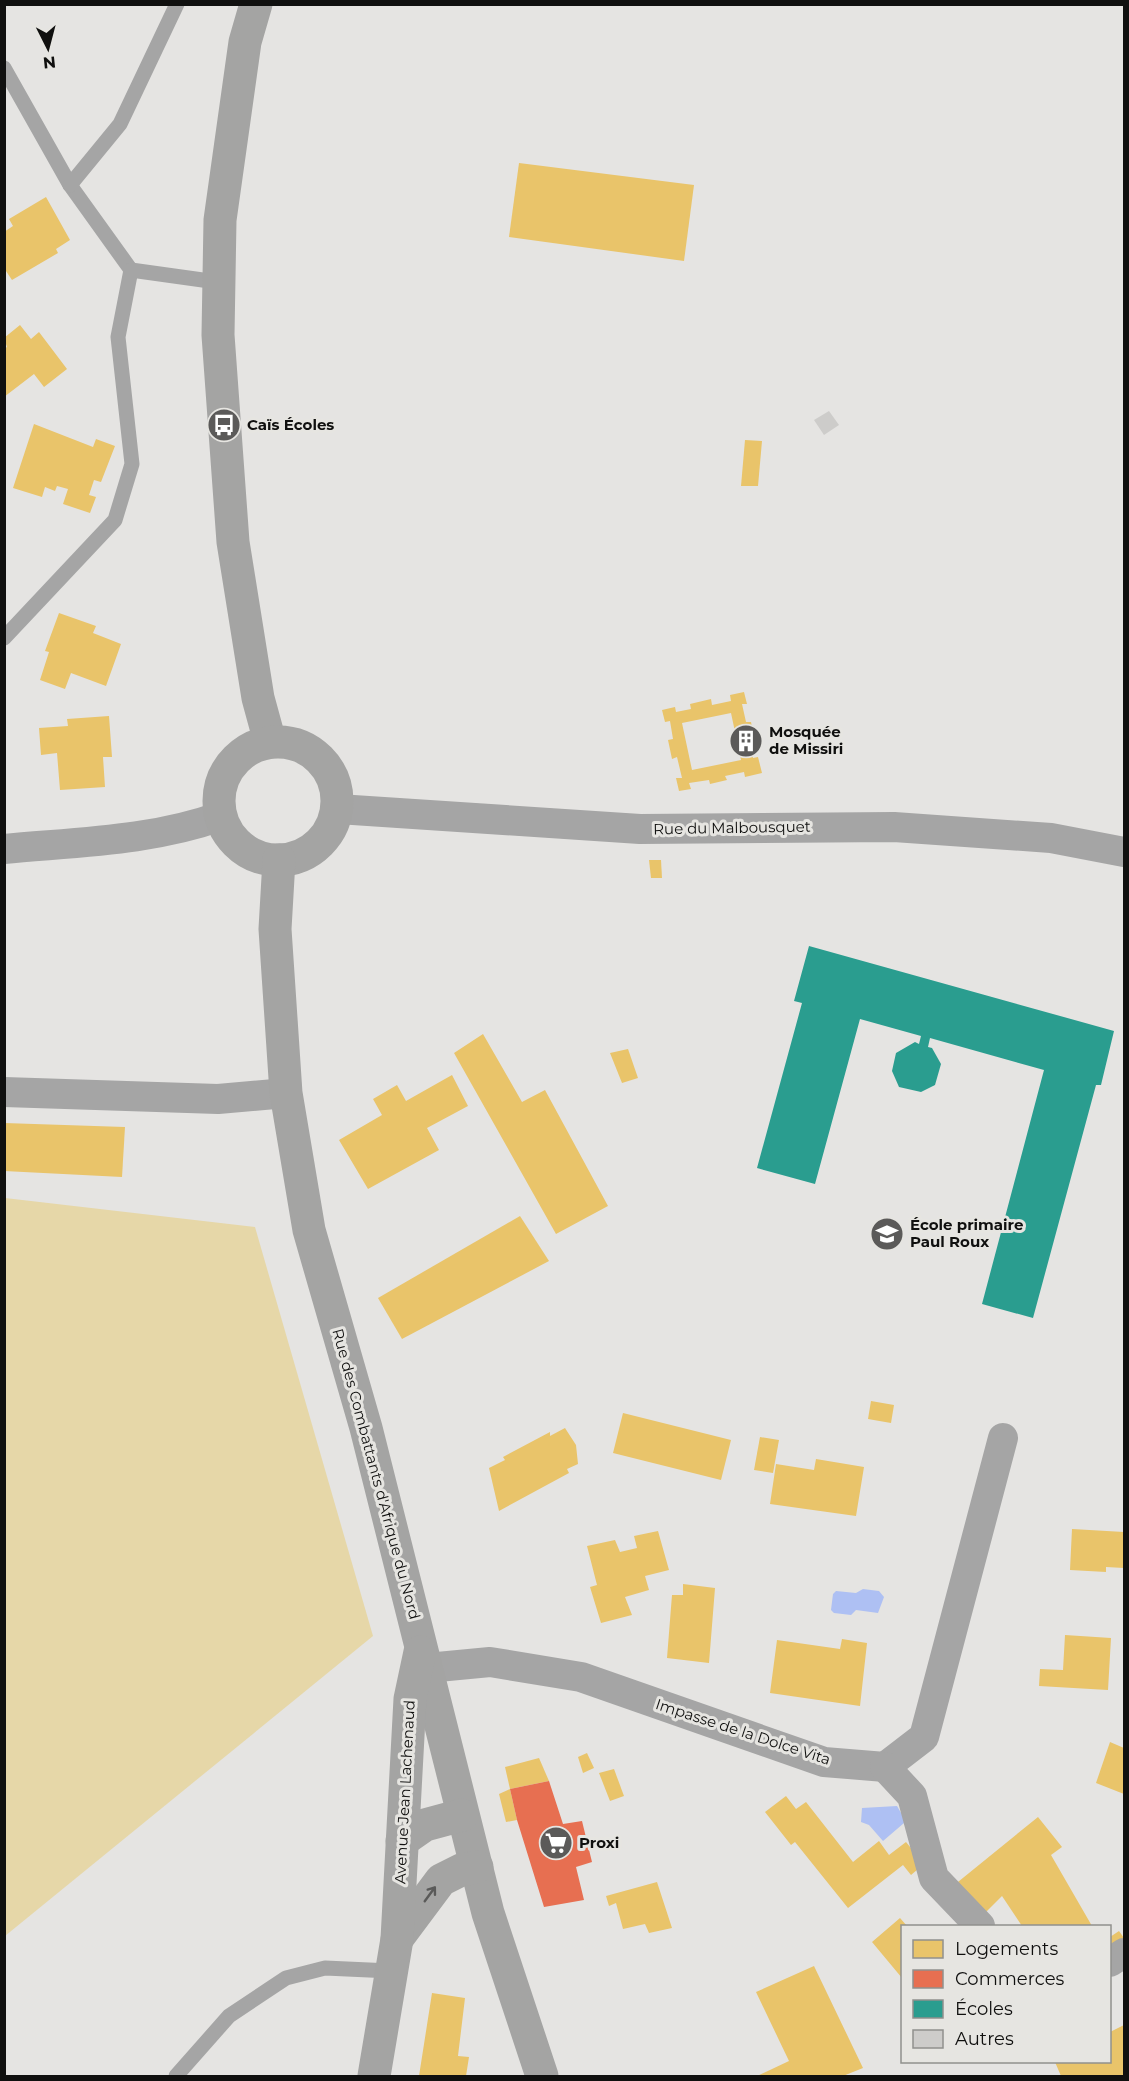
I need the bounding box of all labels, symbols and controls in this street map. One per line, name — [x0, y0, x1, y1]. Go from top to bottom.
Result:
north arrow — [18, 18, 78, 78]
text: N — [42, 52, 57, 73]
bus stop icon: Caïs Écoles — [206, 407, 242, 443]
place label: Caïs Écoles — [247, 415, 334, 434]
place label: Mosquée de Missiri — [769, 722, 843, 758]
building icon: Mosquée de Missiri — [728, 723, 764, 759]
street label: Rue du Malbousquet — [653, 817, 811, 838]
place label: École primaire Paul Roux — [910, 1215, 1023, 1251]
school or university icon: École primaire Paul Roux — [869, 1216, 905, 1252]
street label: Rue des Combattants d'Afrique du Nord — [328, 1326, 425, 1621]
street label: Impasse de la Dolce Vita — [653, 1694, 833, 1769]
street label: Avenue Jean Lachenaud — [390, 1699, 419, 1884]
supermarket icon: Proxi — [538, 1825, 574, 1861]
place label: Proxi — [579, 1833, 619, 1852]
one-way arrow — [424, 1887, 436, 1903]
legend — [901, 1925, 1111, 2063]
text: Logements — [955, 1938, 1058, 1960]
text: Commerces — [955, 1968, 1065, 1990]
text: Écoles — [955, 1998, 1013, 2020]
text: Autres — [955, 2028, 1014, 2050]

